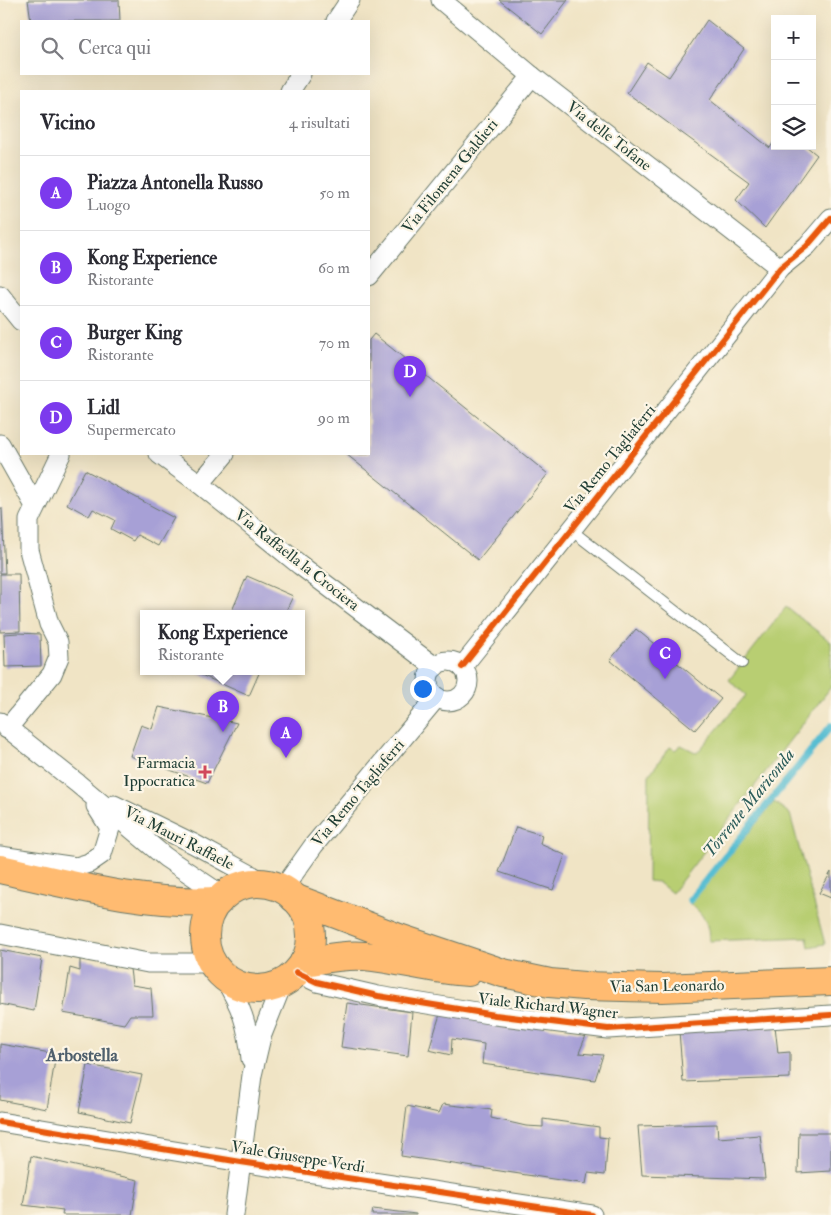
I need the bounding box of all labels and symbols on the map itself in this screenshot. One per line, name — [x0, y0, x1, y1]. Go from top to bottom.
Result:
street label: Via delle Tofane — [562, 97, 656, 176]
street label: Via Filomena Galdieri — [398, 115, 502, 237]
pin: D — [394, 356, 426, 397]
street label: Via Remo Tagliaferri — [560, 400, 660, 518]
street label: Via Raffaella la Crociera — [231, 505, 364, 615]
pin: C — [649, 638, 681, 679]
your location — [410, 676, 436, 702]
pin: B — [207, 691, 239, 732]
pin: A — [270, 717, 302, 758]
street label: Via Remo Tagliaferri — [307, 735, 409, 851]
water label: Torrente Mariconda — [698, 744, 800, 862]
place label: Farmacia Ippocratica — [123, 753, 195, 792]
marker: Farmacia Ippocratica — [199, 766, 211, 778]
street label: Via Mauri Raffaele — [121, 802, 237, 874]
street label: Via San Leonardo — [609, 975, 725, 997]
street label: Viale Richard Wagner — [477, 989, 619, 1023]
district label: Arbostella — [45, 1044, 118, 1067]
street label: Viale Giuseppe Verdi — [230, 1137, 366, 1178]

